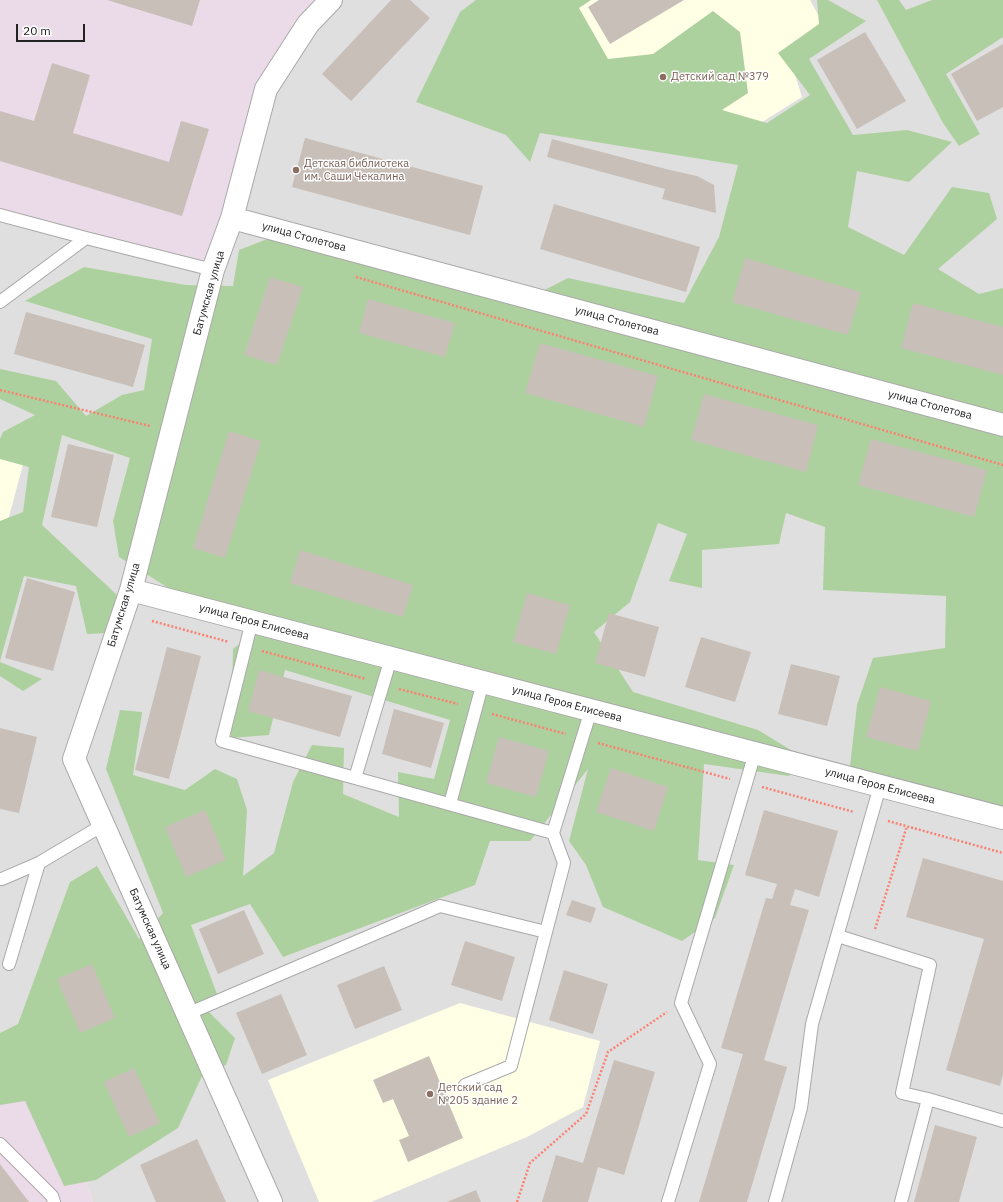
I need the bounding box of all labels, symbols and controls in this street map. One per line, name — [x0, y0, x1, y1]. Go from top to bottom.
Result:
scale bar — [18, 16, 87, 42]
text: 20 m — [23, 23, 51, 38]
place label: Детский сад №379 — [671, 70, 769, 84]
marker: Детский сад №379 — [658, 72, 668, 82]
place label: Детская библиотека им. Саши Чекалина — [304, 157, 409, 183]
marker: Детская библиотека им. Саши Чекалина — [291, 165, 301, 175]
street label: улица Столетова — [261, 219, 347, 255]
street label: Батумская улица — [191, 249, 227, 337]
street label: улица Столетова — [574, 303, 660, 339]
street label: улица Столетова — [887, 387, 973, 423]
street label: Батумская улица — [105, 561, 143, 649]
street label: улица Героя Елисеева — [198, 601, 310, 643]
street label: улица Героя Елисеева — [511, 683, 623, 725]
street label: улица Героя Елисеева — [824, 765, 936, 807]
street label: Батумская улица — [126, 886, 174, 972]
place label: Детский сад №205 здание 2 — [438, 1081, 518, 1107]
marker: Детский сад №205 здание 2 — [425, 1089, 435, 1099]

